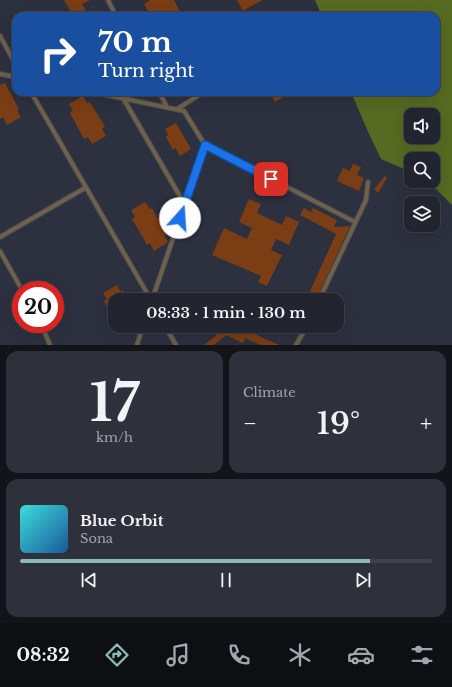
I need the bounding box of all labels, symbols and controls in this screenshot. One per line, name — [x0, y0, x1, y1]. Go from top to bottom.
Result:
text: 70 m — [98, 25, 172, 60]
icon: right — [32, 28, 84, 80]
text: Turn right — [98, 60, 194, 82]
map controls — [404, 108, 440, 232]
button: sound — [404, 108, 440, 144]
button: search — [404, 152, 440, 188]
pin — [254, 162, 288, 196]
icon: arrive — [260, 168, 282, 190]
button: layers — [404, 196, 440, 232]
position arrow — [159, 197, 201, 239]
speed limit sign: 20 — [12, 281, 64, 333]
text: 08:33 · 1 min · 130 m — [146, 303, 306, 322]
text: 17 — [90, 371, 139, 435]
text: Climate — [243, 384, 296, 401]
text: 19° — [317, 405, 360, 442]
text: − — [243, 410, 257, 437]
text: + — [420, 410, 432, 437]
text: km/h — [96, 429, 133, 446]
text: Blue Orbit — [80, 511, 163, 530]
text: Sona — [80, 530, 113, 547]
icon: previous — [78, 569, 100, 591]
icon: pause — [215, 569, 237, 591]
icon: next — [352, 569, 374, 591]
icon: directions — [103, 641, 131, 669]
icon: music — [164, 641, 192, 669]
icon: phone — [225, 641, 253, 669]
icon: climate — [286, 641, 314, 669]
icon: car — [347, 641, 375, 669]
icon: filters — [408, 641, 436, 669]
text: 08:32 — [16, 644, 70, 666]

